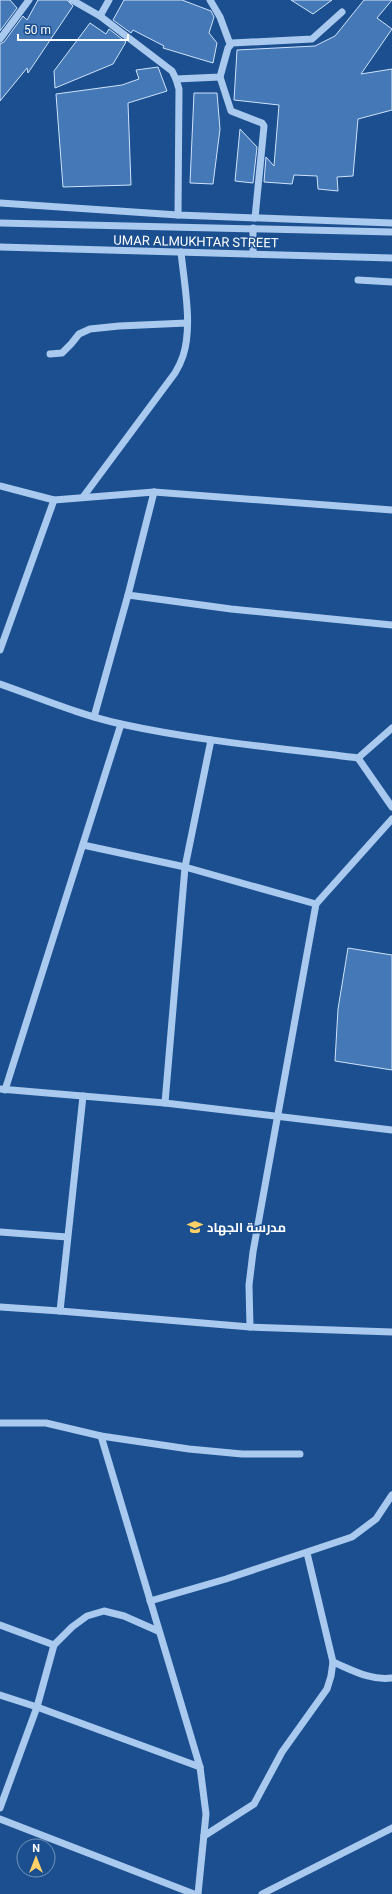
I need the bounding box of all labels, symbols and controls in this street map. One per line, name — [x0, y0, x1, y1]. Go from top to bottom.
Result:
scale bar — [18, 16, 128, 42]
text: 50 m — [24, 23, 51, 37]
street label: UMAR ALMUKHTAR STREET — [113, 233, 279, 250]
school or university icon: مدرسة الجهاد — [186, 1218, 204, 1236]
place label: مدرسة الجهاد — [207, 1220, 286, 1236]
north arrow — [16, 1838, 56, 1878]
text: N — [32, 1842, 40, 1855]

